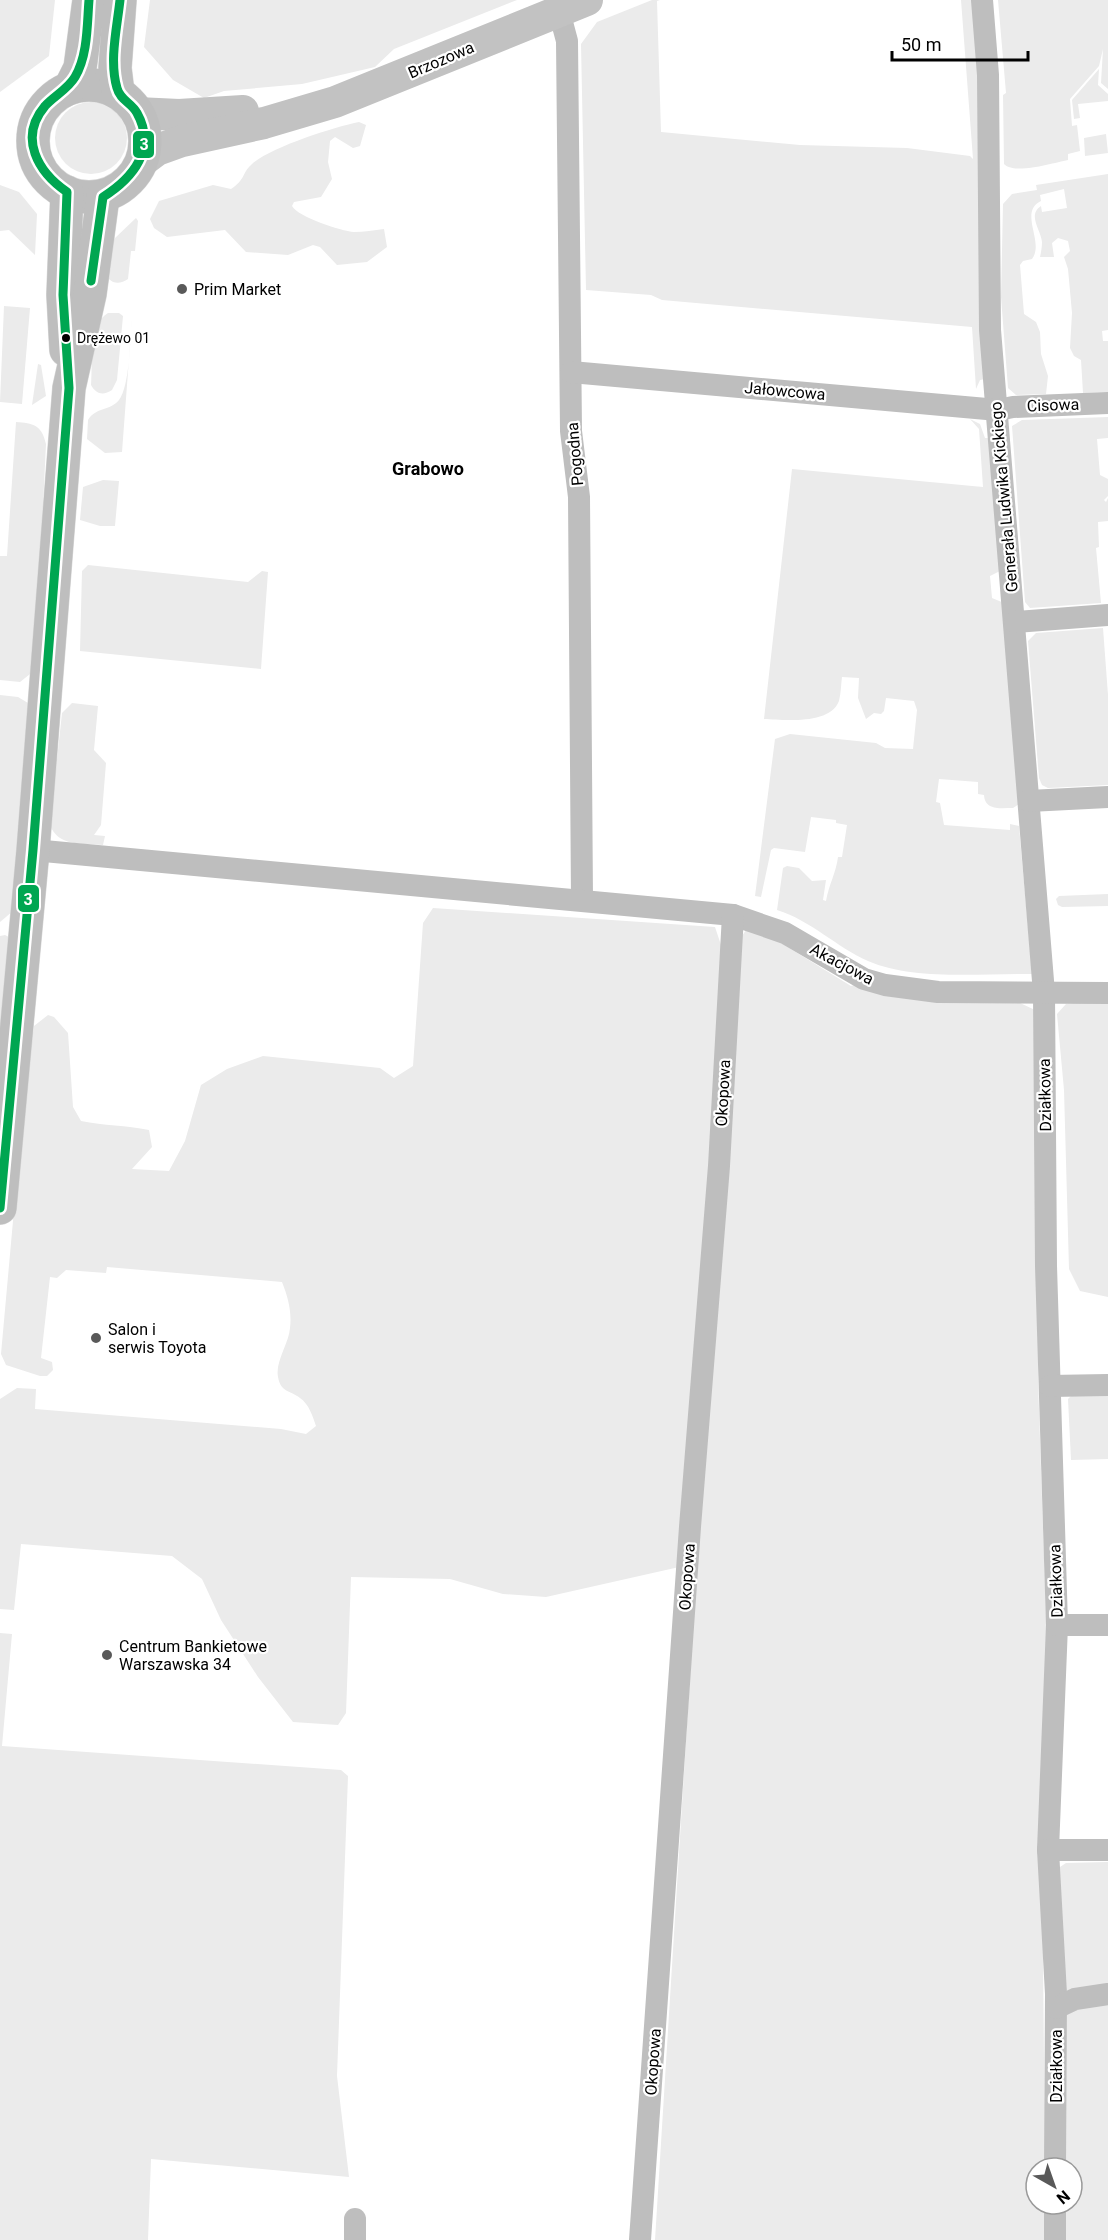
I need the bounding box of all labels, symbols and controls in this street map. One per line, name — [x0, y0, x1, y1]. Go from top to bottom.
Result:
scale bar — [892, 24, 1028, 62]
text: 50 m — [901, 34, 941, 55]
street label: Brzozowa — [405, 38, 477, 82]
line badge: 3 — [132, 130, 155, 159]
text: 3 — [139, 135, 149, 154]
place label: Prim Market — [194, 280, 281, 299]
marker: Prim Market — [175, 282, 189, 296]
place label: Drężewo 01 — [77, 330, 150, 346]
marker: Drężewo 01 — [60, 332, 72, 344]
street label: Jałowcowa — [744, 378, 826, 404]
street label: Cisowa — [1026, 395, 1080, 415]
street label: Generała Ludwika Kickiego — [986, 401, 1022, 593]
street label: Pogodna — [563, 421, 587, 487]
district label: Grabowo — [392, 458, 464, 479]
line badge: 3 — [17, 884, 40, 913]
text: 3 — [23, 890, 33, 909]
street label: Akacjowa — [807, 939, 877, 989]
street label: Działkowa — [1035, 1058, 1055, 1132]
street label: Okopowa — [712, 1059, 734, 1127]
place label: Salon i serwis Toyota — [108, 1320, 206, 1357]
marker: Salon i serwis Toyota — [89, 1331, 103, 1345]
street label: Okopowa — [675, 1543, 699, 1611]
street label: Działkowa — [1045, 1544, 1067, 1618]
place label: Centrum Bankietowe Warszawska 34 — [119, 1637, 267, 1674]
marker: Centrum Bankietowe Warszawska 34 — [100, 1648, 114, 1662]
street label: Okopowa — [641, 2028, 665, 2096]
street label: Działkowa — [1047, 2029, 1066, 2103]
north arrow — [1024, 2156, 1084, 2216]
text: N — [1053, 2186, 1074, 2208]

